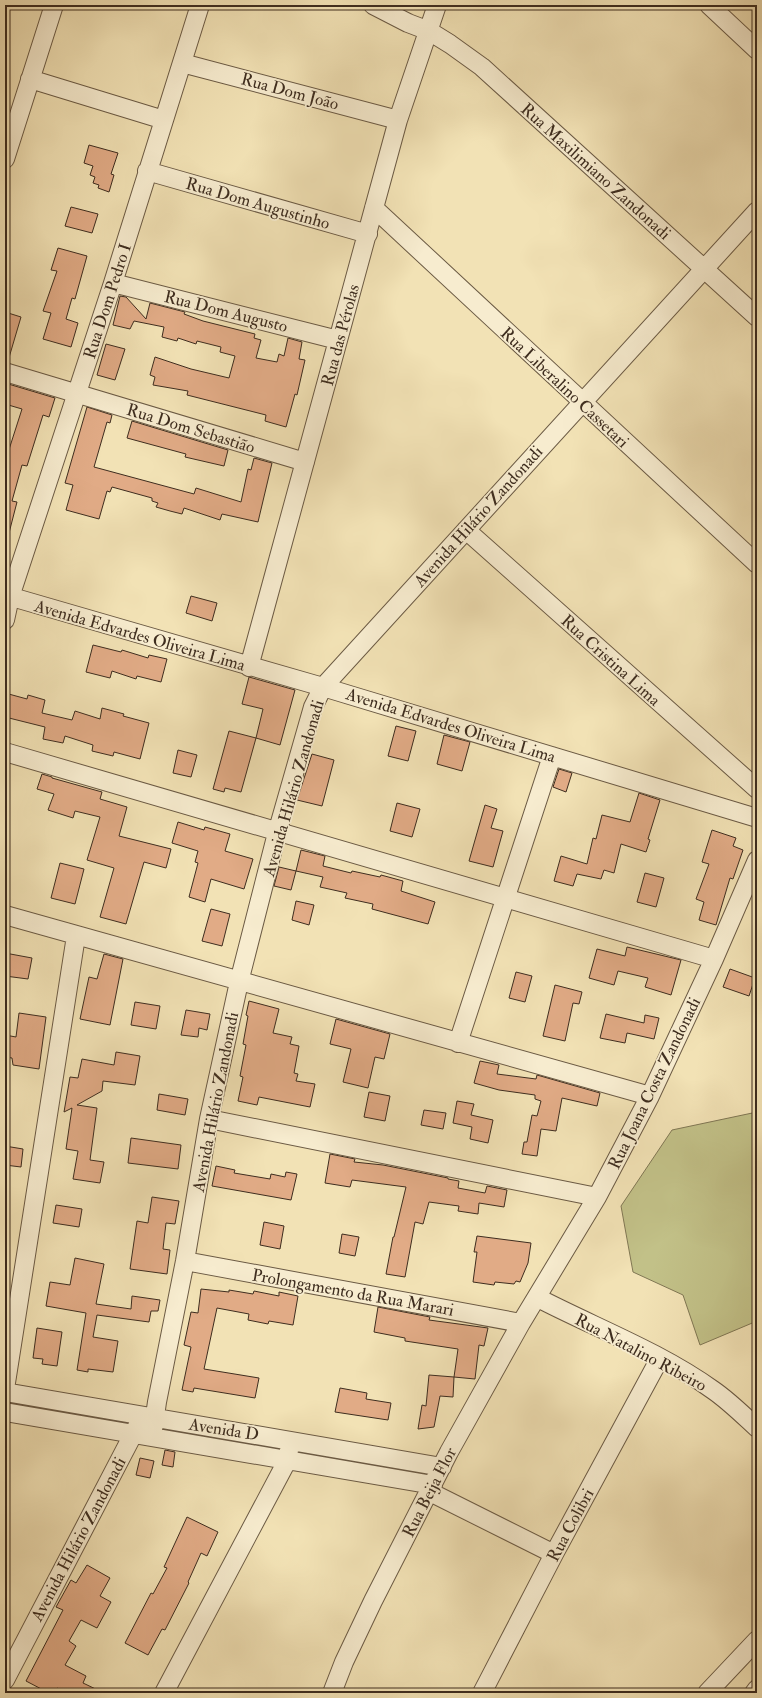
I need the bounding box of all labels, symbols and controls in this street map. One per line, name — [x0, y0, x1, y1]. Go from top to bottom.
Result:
street label: Rua Dom João — [239, 68, 341, 116]
street label: Rua Maxilimiano Zandonadi — [516, 99, 675, 245]
street label: Rua Dom Augustinho — [183, 173, 332, 234]
street label: Rua Dom Pedro I — [79, 241, 136, 361]
street label: Rua das Pérolas — [317, 282, 364, 388]
street label: Rua Dom Augusto — [162, 286, 290, 337]
street label: Rua Liberalino Cassetari — [496, 322, 634, 453]
street label: Rua Dom Sebastião — [124, 399, 258, 458]
street label: Avenida Hilário Zandonadi — [409, 441, 548, 592]
street label: Avenida Edvardes Oliveira Lima — [31, 595, 249, 676]
street label: Rua Cristina Lima — [557, 610, 666, 711]
street label: Avenida Edvardes Oliveira Lima — [343, 683, 559, 768]
street label: Avenida Hilário Zandonadi — [258, 697, 329, 880]
street label: Rua Joana Costa Zandonadi — [604, 993, 706, 1173]
street label: Avenida Hilário Zandonadi — [188, 1010, 243, 1195]
street label: Prolongamento da Rua Marari — [250, 1264, 456, 1321]
street label: Rua Natalino Ribeiro — [571, 1309, 710, 1396]
street label: Avenida D — [186, 1413, 260, 1445]
street label: Rua Beija Flor — [398, 1443, 461, 1541]
street label: Avenida Hilário Zandonadi — [26, 1453, 131, 1626]
street label: Rua Colibri — [542, 1485, 599, 1565]

